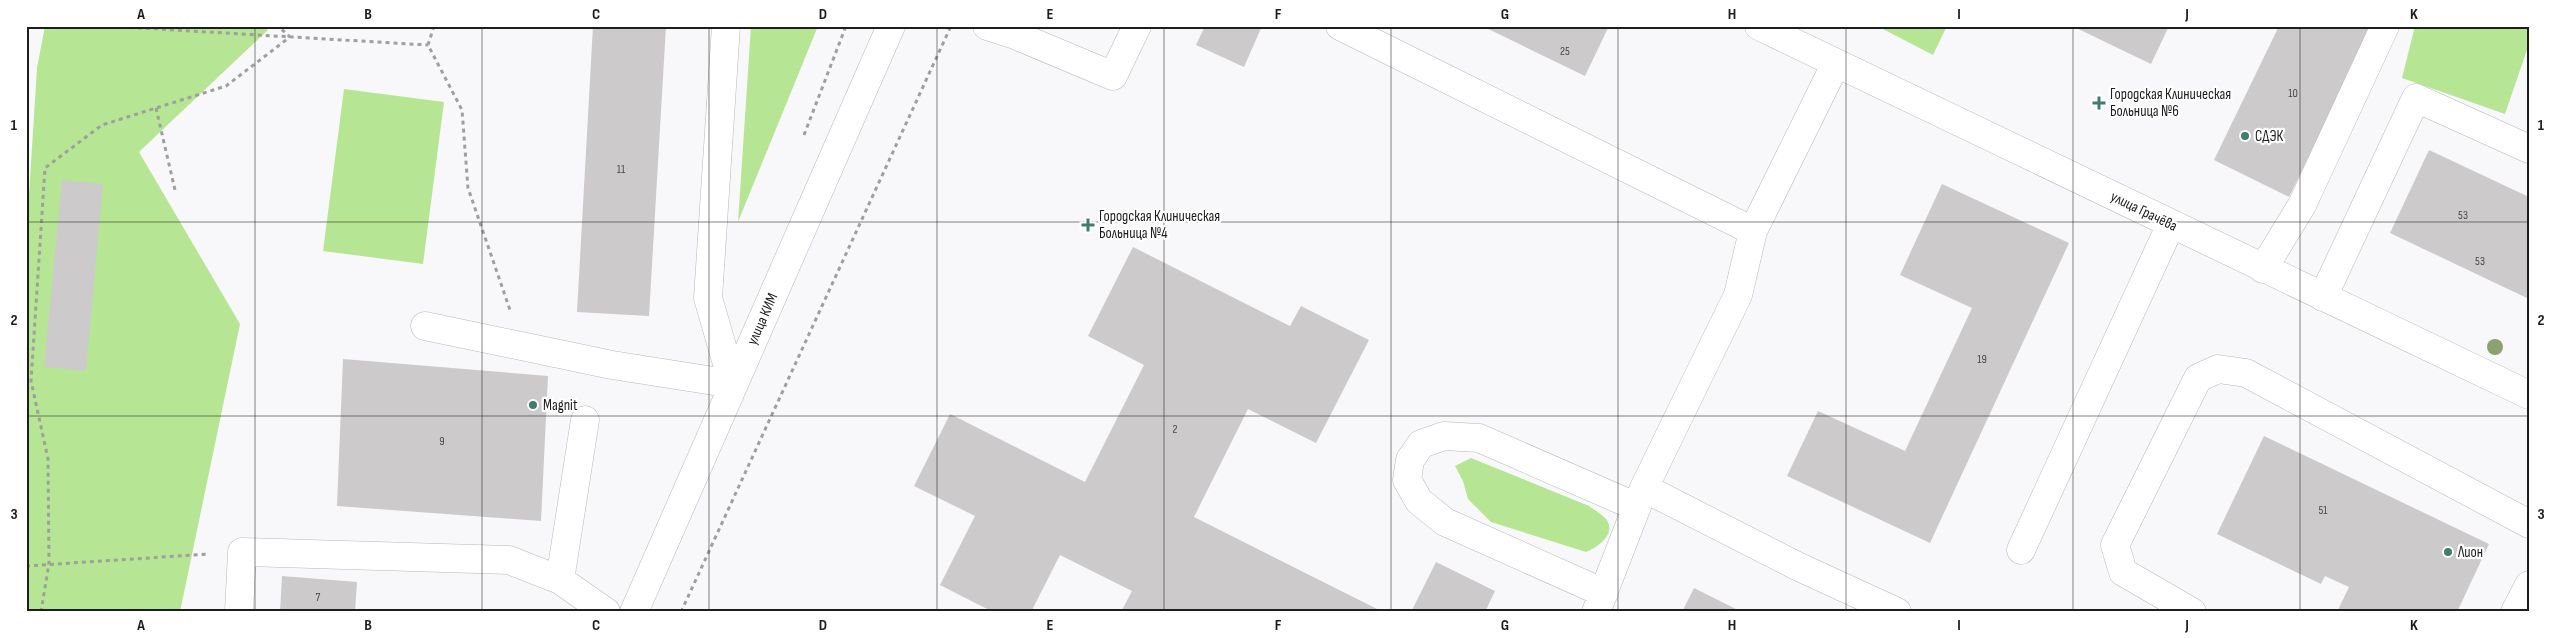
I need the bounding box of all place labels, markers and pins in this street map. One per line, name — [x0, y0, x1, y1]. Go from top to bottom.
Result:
place label: Городская Клиническая Больница №6 — [2110, 85, 2231, 121]
marker: Городская Клиническая Больница №6 — [2092, 96, 2106, 110]
place label: СДЭК — [2255, 127, 2283, 146]
marker: СДЭК — [2239, 130, 2251, 142]
place label: Городская Клиническая Больница №4 — [1099, 207, 1220, 243]
marker: Городская Клиническая Больница №4 — [1081, 218, 1095, 232]
place label: Magnit — [543, 396, 578, 415]
marker: Magnit — [527, 399, 539, 411]
place label: Лион — [2457, 543, 2483, 562]
marker: Лион — [2442, 546, 2454, 558]

